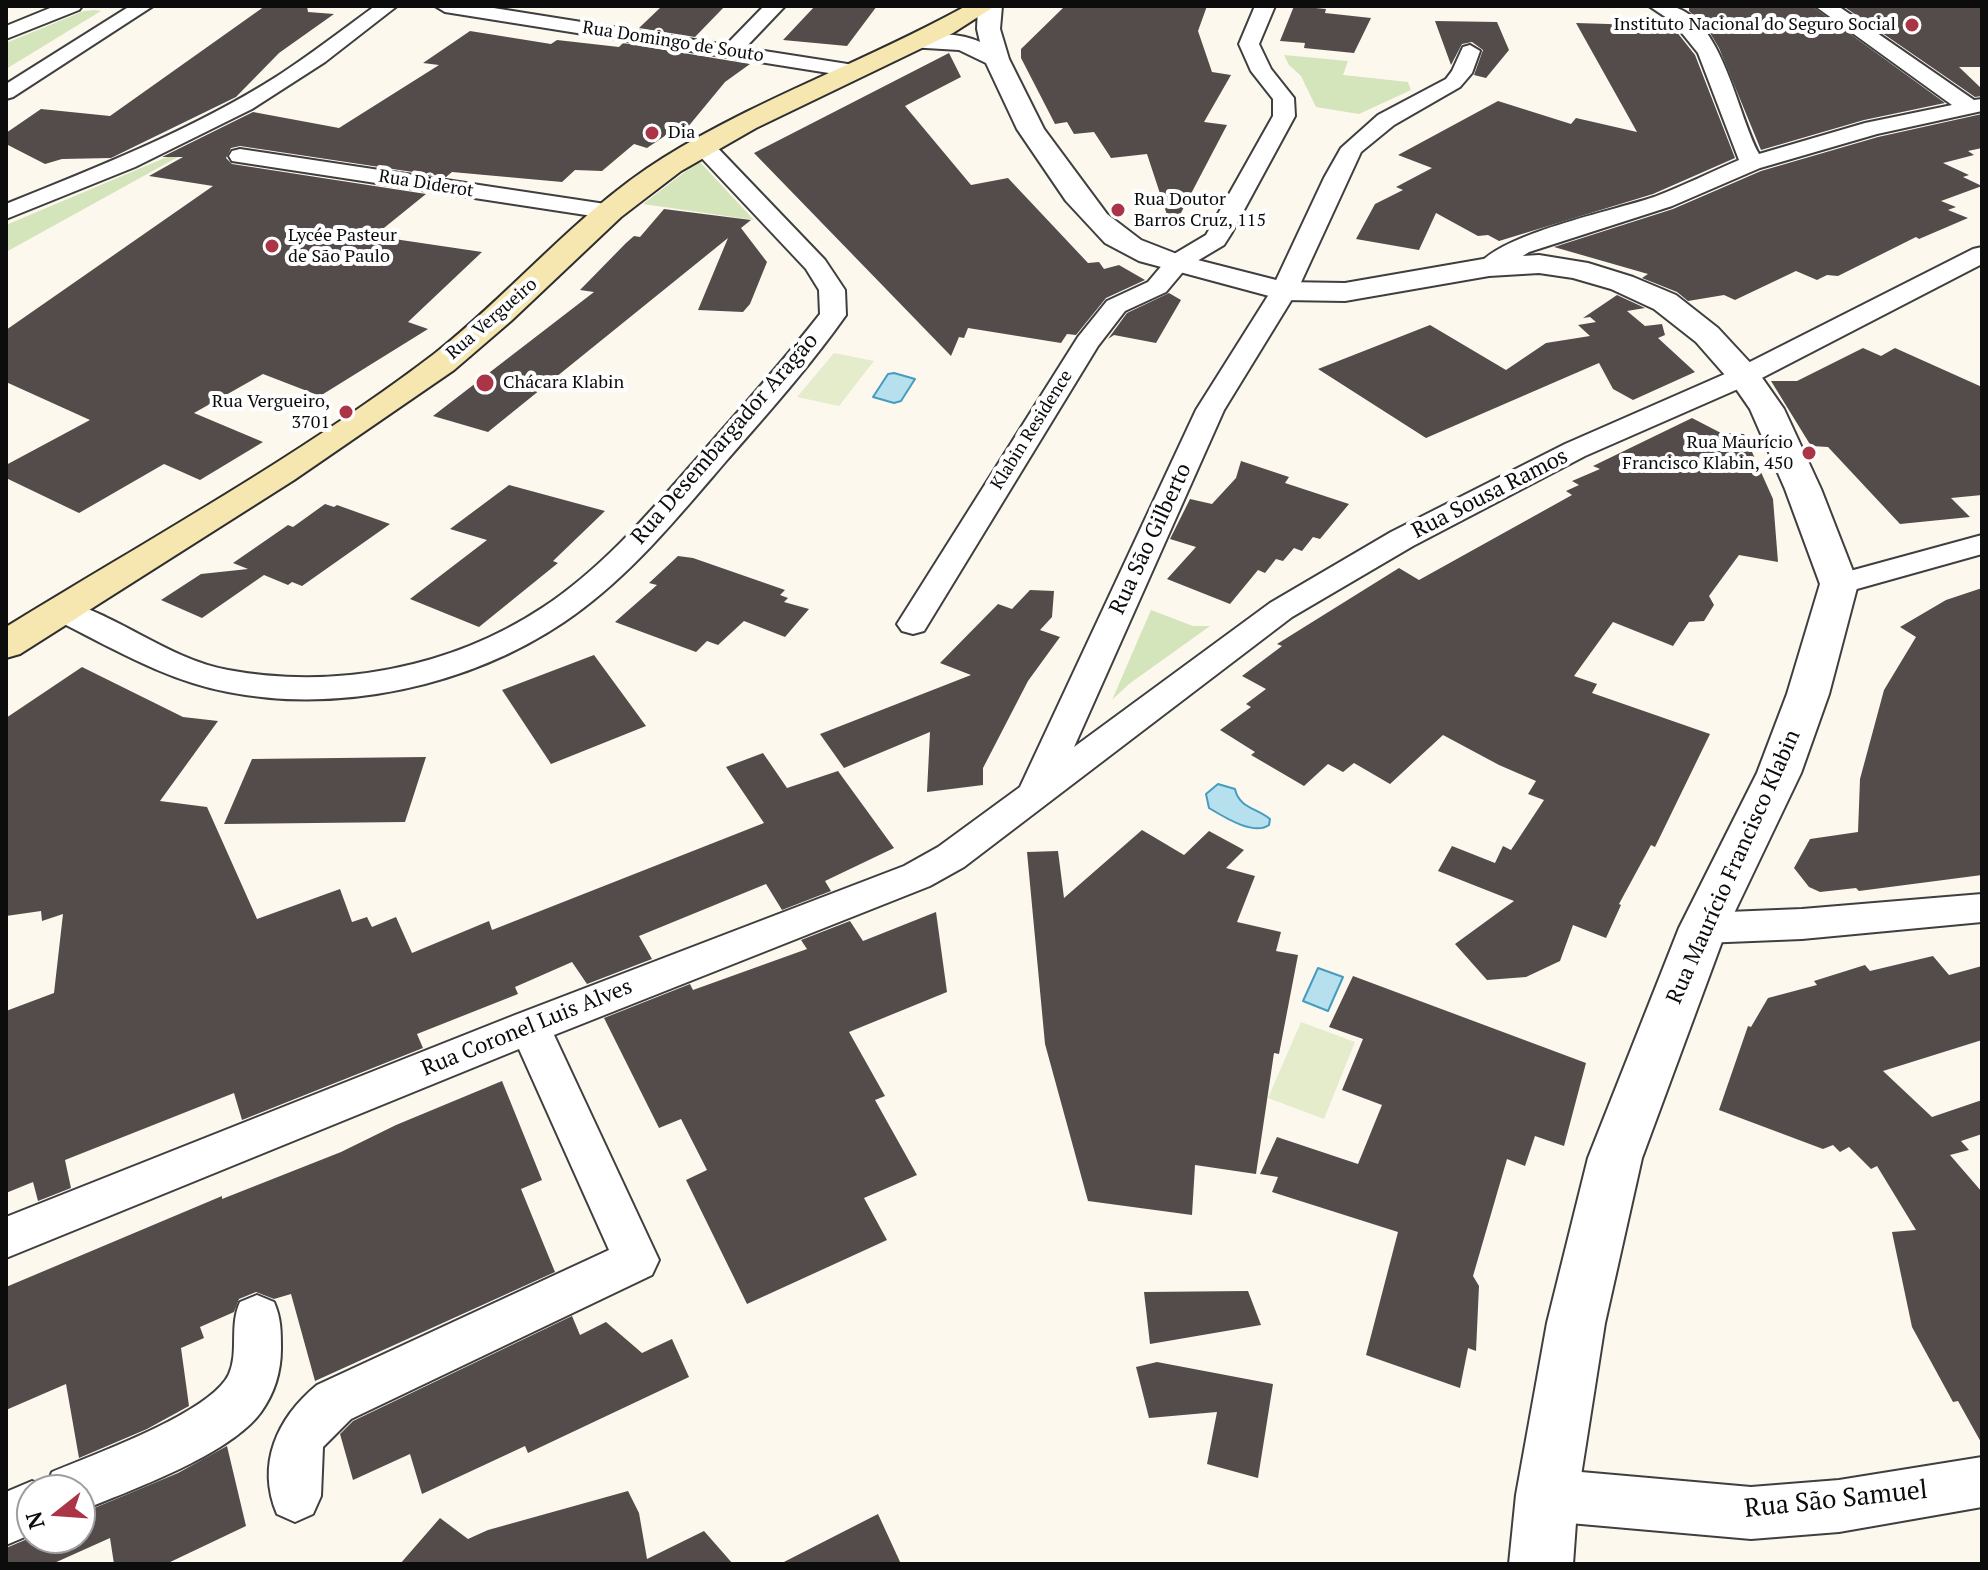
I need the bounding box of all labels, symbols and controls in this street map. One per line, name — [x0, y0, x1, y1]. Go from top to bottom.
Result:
place label: Instituto Nacional do Seguro Social — [1613, 14, 1896, 36]
marker: Instituto Nacional do Seguro Social — [1903, 16, 1921, 34]
street label: Rua Domingo de Souto — [581, 17, 765, 67]
place label: Dia — [668, 122, 695, 144]
marker: Dia — [643, 124, 661, 142]
street label: Rua Diderot — [377, 166, 475, 202]
place label: Rua Doutor Barros Cruz, 115 — [1134, 189, 1266, 232]
marker: Rua Doutor Barros Cruz, 115 — [1109, 201, 1127, 219]
place label: Lycée Pasteur de São Paulo — [288, 225, 397, 268]
marker: Lycée Pasteur de São Paulo — [263, 237, 281, 255]
street label: Rua Vergueiro — [442, 274, 542, 364]
street label: Rua Desembargador Aragão — [626, 328, 824, 550]
street label: Klabin Residence — [987, 366, 1077, 494]
marker: Chácara Klabin — [474, 372, 496, 394]
place label: Chácara Klabin — [503, 372, 624, 394]
place label: Rua Vergueiro, 3701 — [212, 391, 330, 434]
marker: Rua Vergueiro, 3701 — [337, 403, 355, 421]
place label: Rua Maurício Francisco Klabin, 450 — [1622, 432, 1793, 474]
street label: Rua Sousa Ramos — [1408, 443, 1572, 545]
marker: Rua Maurício Francisco Klabin, 450 — [1800, 444, 1818, 462]
street label: Rua São Gilberto — [1104, 459, 1198, 619]
street label: Rua Maurício Francisco Klabin — [1661, 726, 1807, 1008]
street label: Rua Coronel Luis Alves — [418, 974, 636, 1082]
north arrow — [16, 1474, 96, 1554]
street label: Rua São Samuel — [1743, 1475, 1929, 1525]
text: N — [18, 1508, 51, 1533]

